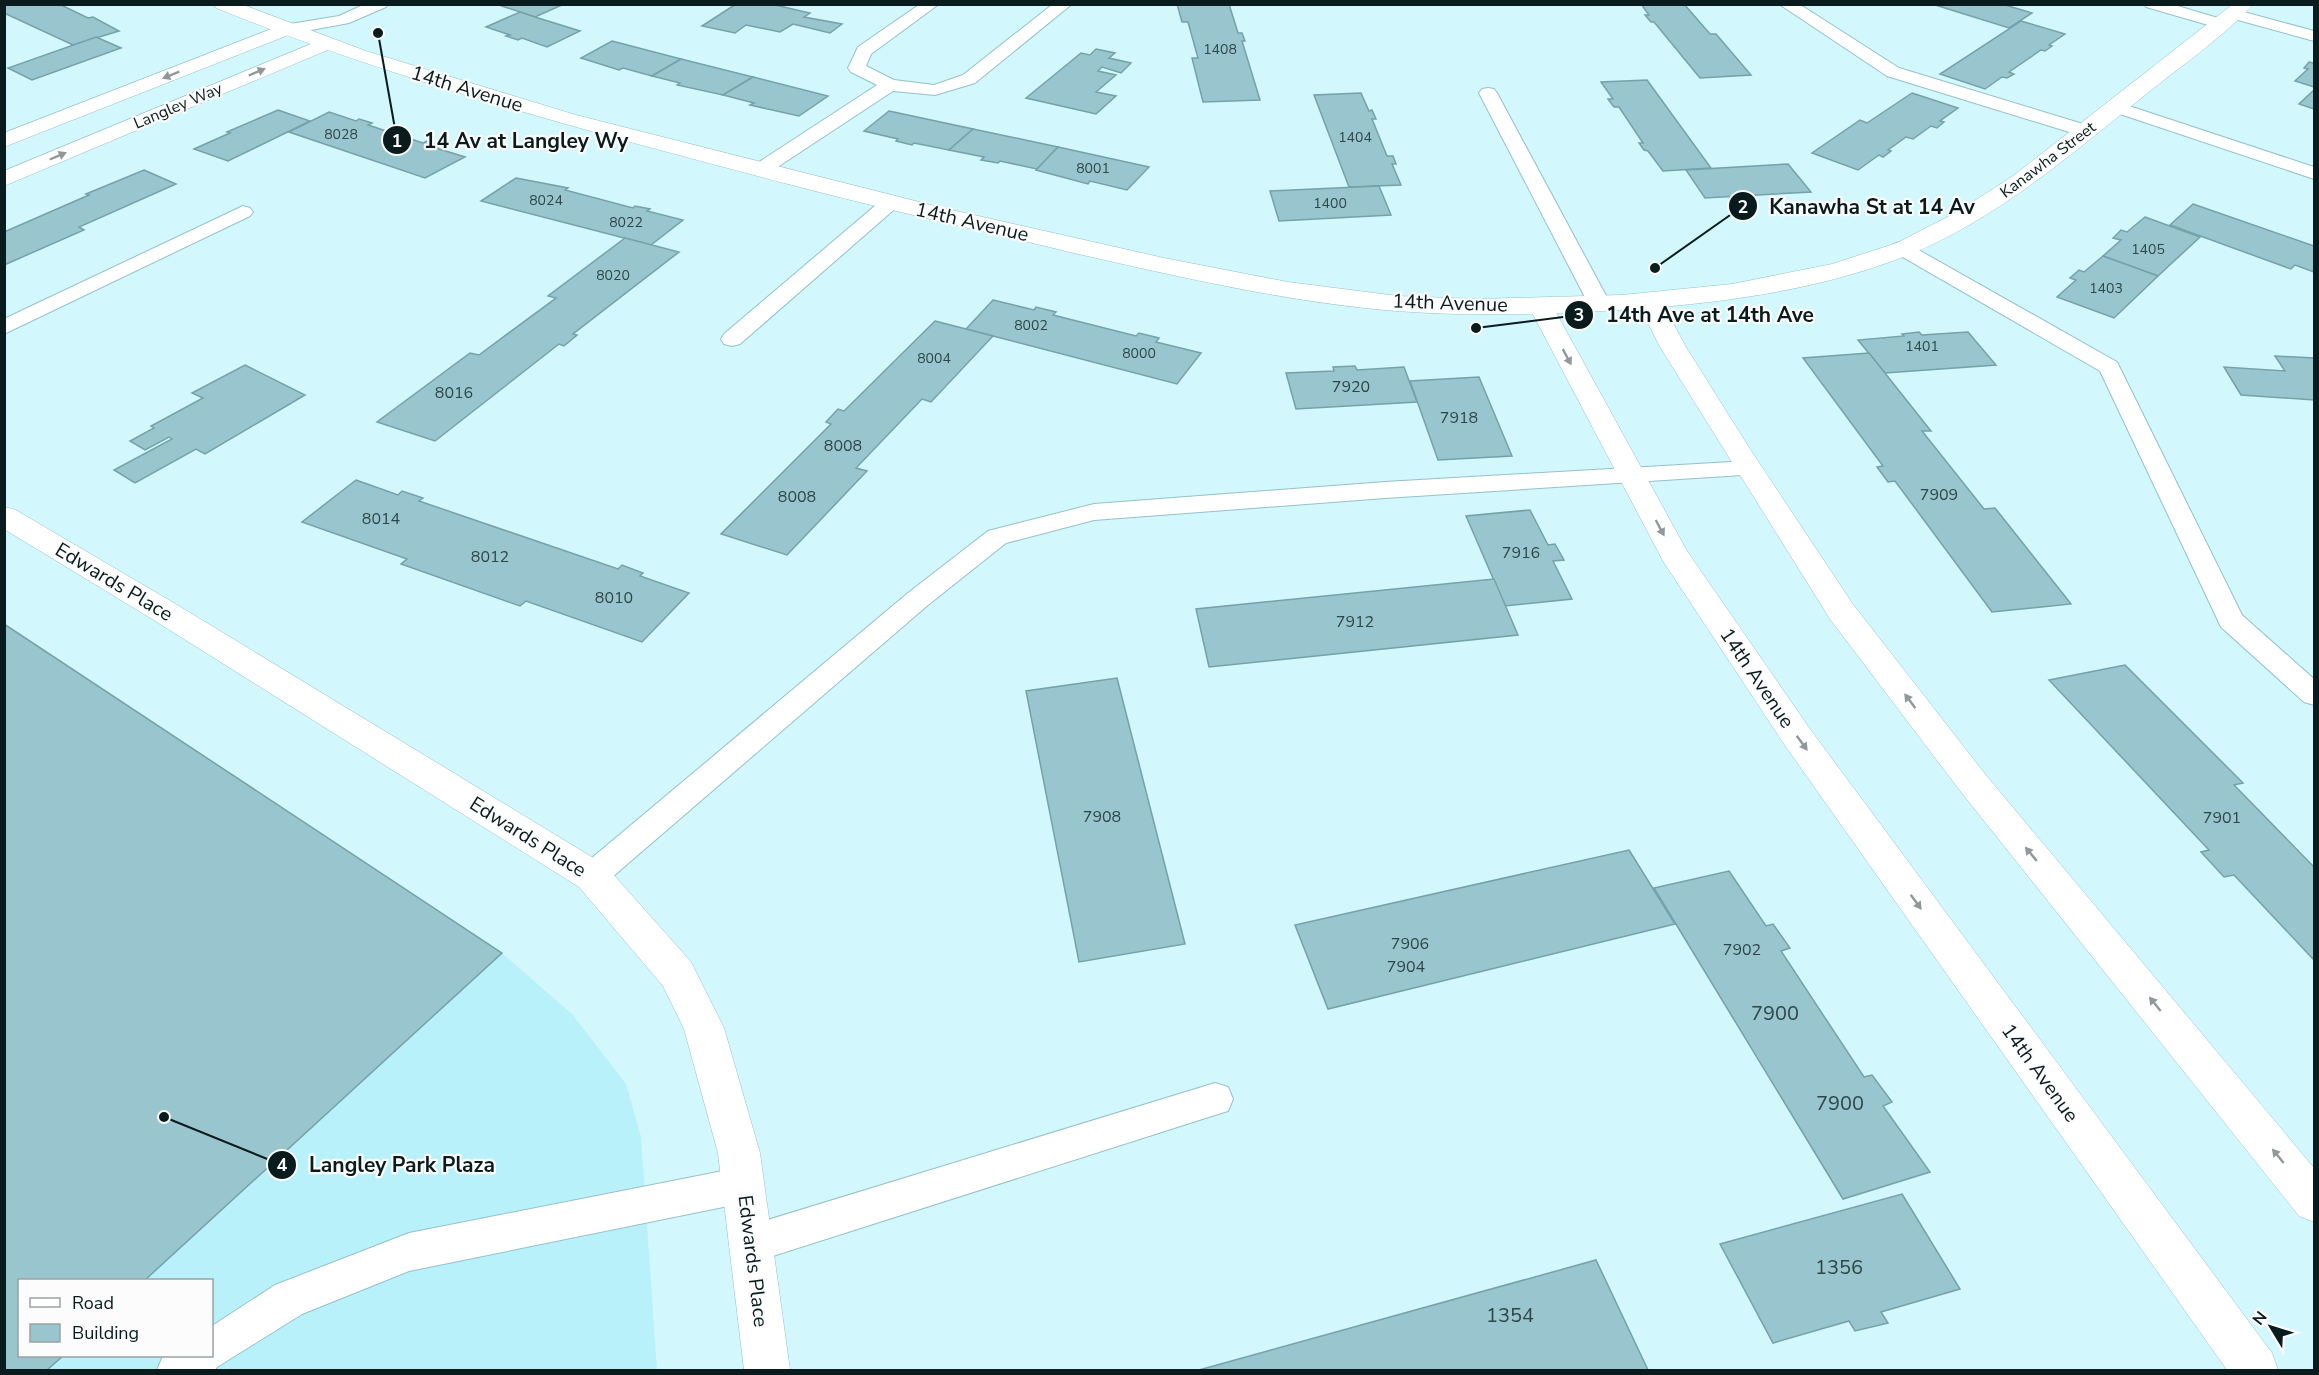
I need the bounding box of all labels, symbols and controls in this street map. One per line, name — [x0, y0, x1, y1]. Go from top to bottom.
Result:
house number: 1408 — [1203, 40, 1237, 59]
street label: 14th Avenue — [408, 59, 526, 119]
one-way arrow — [249, 67, 267, 77]
one-way arrow — [162, 71, 180, 80]
street label: Langley Way — [130, 77, 226, 135]
street label: Kanawha Street — [1996, 116, 2101, 203]
callout: 14 Av at Langley Wy — [382, 121, 640, 160]
house number: 8028 — [324, 125, 358, 144]
text: 14 Av at Langley Wy — [424, 127, 629, 155]
house number: 1404 — [1338, 128, 1372, 147]
text: 1 — [392, 129, 402, 153]
one-way arrow — [50, 151, 68, 161]
house number: 8001 — [1076, 159, 1110, 178]
callout: Kanawha St at 14 Av — [1728, 187, 1987, 226]
house number: 8024 — [529, 191, 563, 210]
text: Kanawha St at 14 Av — [1769, 193, 1976, 221]
house number: 1400 — [1313, 194, 1347, 213]
text: 2 — [1738, 195, 1748, 219]
street label: 14th Avenue — [913, 196, 1031, 248]
house number: 8022 — [609, 213, 643, 232]
house number: 1405 — [2131, 240, 2165, 259]
house number: 8020 — [596, 266, 630, 285]
house number: 1403 — [2089, 279, 2123, 298]
street label: 14th Avenue — [1392, 287, 1508, 319]
callout: 14th Ave at 14th Ave — [1564, 295, 1826, 334]
text: 14th Ave at 14th Ave — [1606, 301, 1814, 329]
text: 3 — [1574, 303, 1584, 327]
house number: 8002 — [1014, 316, 1048, 335]
house number: 1401 — [1905, 337, 1939, 356]
house number: 8000 — [1122, 344, 1156, 363]
one-way arrow — [1562, 348, 1572, 365]
house number: 8004 — [917, 349, 951, 368]
house number: 7920 — [1332, 376, 1370, 398]
house number: 8016 — [435, 382, 473, 404]
house number: 7918 — [1440, 407, 1478, 429]
house number: 8008 — [824, 435, 862, 457]
house number: 7909 — [1920, 484, 1958, 506]
house number: 8008 — [778, 486, 816, 508]
house number: 8014 — [362, 508, 401, 530]
one-way arrow — [1655, 520, 1665, 537]
street label: Edwards Place — [50, 536, 178, 628]
house number: 7916 — [1502, 542, 1540, 564]
house number: 8012 — [471, 546, 509, 568]
house number: 8010 — [595, 587, 633, 609]
house number: 7912 — [1336, 611, 1374, 633]
street label: 14th Avenue — [1713, 623, 1801, 733]
one-way arrow — [1903, 693, 1916, 709]
one-way arrow — [1796, 735, 1808, 751]
street label: Edwards Place — [465, 790, 591, 884]
house number: 7908 — [1083, 806, 1121, 828]
house number: 7901 — [2203, 807, 2241, 829]
one-way arrow — [2025, 847, 2038, 862]
one-way arrow — [1910, 893, 1922, 909]
house number: 7906 — [1391, 933, 1429, 955]
house number: 7902 — [1723, 939, 1761, 961]
house number: 7904 — [1387, 956, 1426, 978]
one-way arrow — [2149, 997, 2162, 1012]
house number: 7900 — [1751, 1000, 1799, 1027]
street label: 14th Avenue — [1995, 1018, 2085, 1128]
house number: 7900 — [1816, 1090, 1864, 1117]
callout: Langley Park Plaza — [267, 1145, 507, 1184]
one-way arrow — [2271, 1148, 2284, 1164]
text: Langley Park Plaza — [309, 1151, 495, 1179]
text: 4 — [277, 1153, 288, 1177]
street label: Edwards Place — [732, 1193, 774, 1329]
house number: 1356 — [1815, 1254, 1863, 1281]
legend — [18, 1279, 213, 1357]
text: Road — [72, 1291, 114, 1315]
north arrow — [2241, 1297, 2301, 1357]
house number: 1354 — [1486, 1302, 1534, 1329]
text: N — [2248, 1307, 2272, 1330]
text: Building — [72, 1321, 139, 1345]

